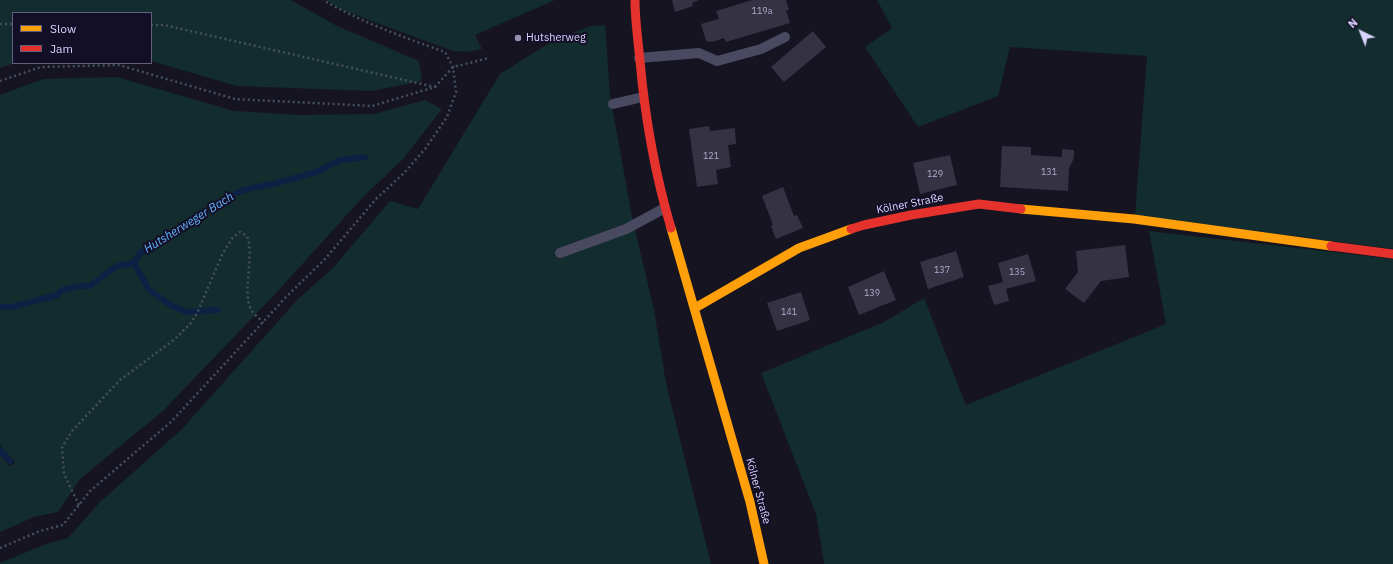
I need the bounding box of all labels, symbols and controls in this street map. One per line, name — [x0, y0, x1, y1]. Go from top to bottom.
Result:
house number: 119a — [751, 6, 773, 16]
legend — [12, 12, 152, 64]
north arrow — [1341, 12, 1381, 52]
text: N — [1345, 15, 1361, 31]
text: Slow — [50, 21, 76, 36]
place label: Hutsherweg — [526, 31, 586, 45]
marker: Hutsherweg — [513, 33, 523, 43]
text: Jam — [50, 41, 73, 56]
house number: 121 — [703, 151, 719, 161]
house number: 131 — [1041, 167, 1057, 177]
house number: 129 — [927, 169, 943, 179]
water label: Hutsherweger Bach — [141, 190, 237, 256]
street label: Kölner Straße — [875, 191, 945, 217]
house number: 137 — [934, 265, 950, 275]
house number: 135 — [1009, 267, 1025, 277]
house number: 139 — [864, 288, 880, 298]
house number: 141 — [781, 307, 797, 317]
street label: Kölner Straße — [743, 456, 773, 526]

